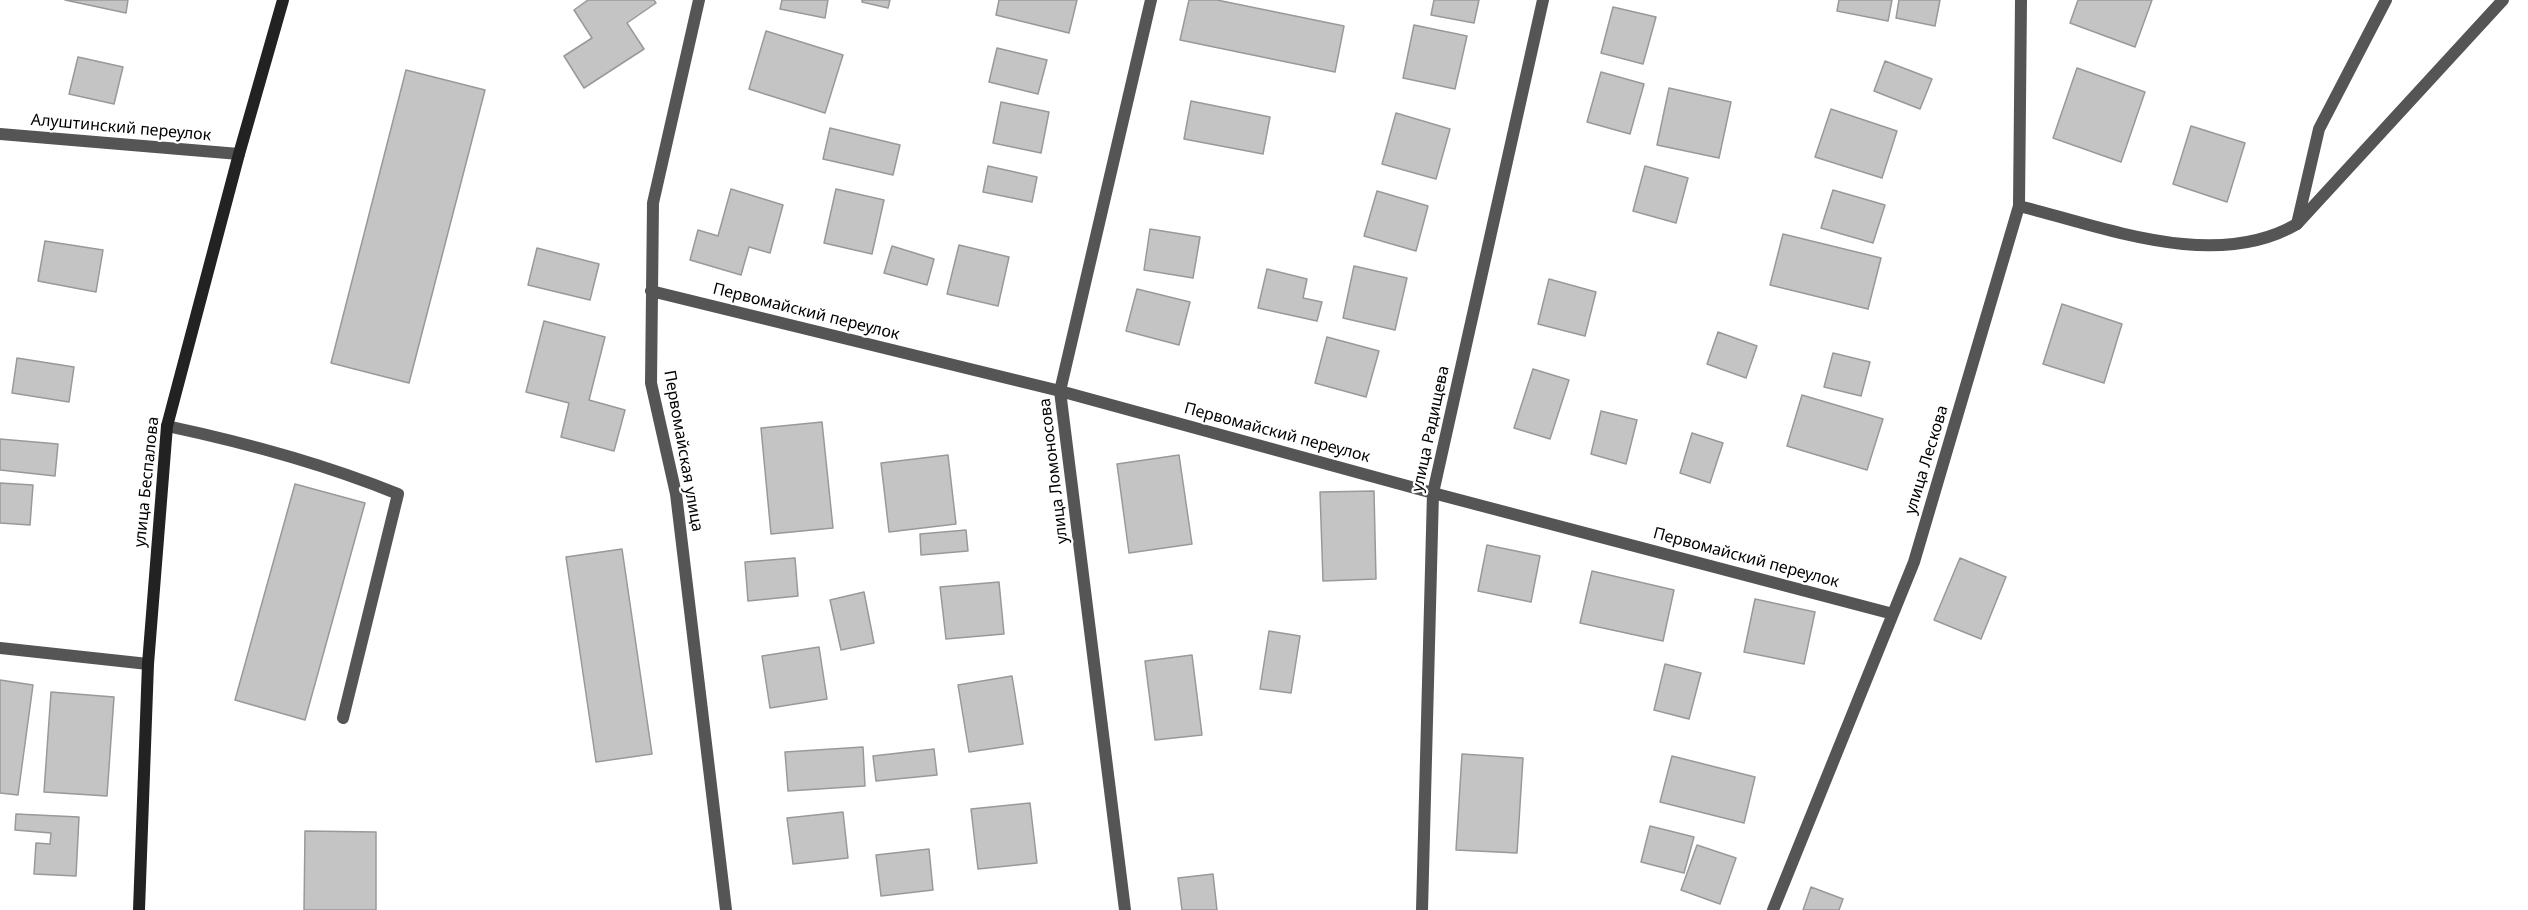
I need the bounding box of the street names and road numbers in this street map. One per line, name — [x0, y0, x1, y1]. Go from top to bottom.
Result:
street label: Алуштинский переулок — [30, 111, 212, 145]
street label: Первомайский переулок — [711, 280, 901, 344]
street label: улица Радищева — [1408, 364, 1454, 494]
street label: Первомайская улица — [659, 369, 707, 533]
street label: улица Ломоносова — [1036, 397, 1072, 545]
street label: Первомайский переулок — [1182, 399, 1372, 467]
street label: улица Лескова — [1901, 403, 1953, 517]
street label: улица Беспалова — [131, 416, 163, 548]
street label: Первомайский переулок — [1651, 524, 1841, 592]

